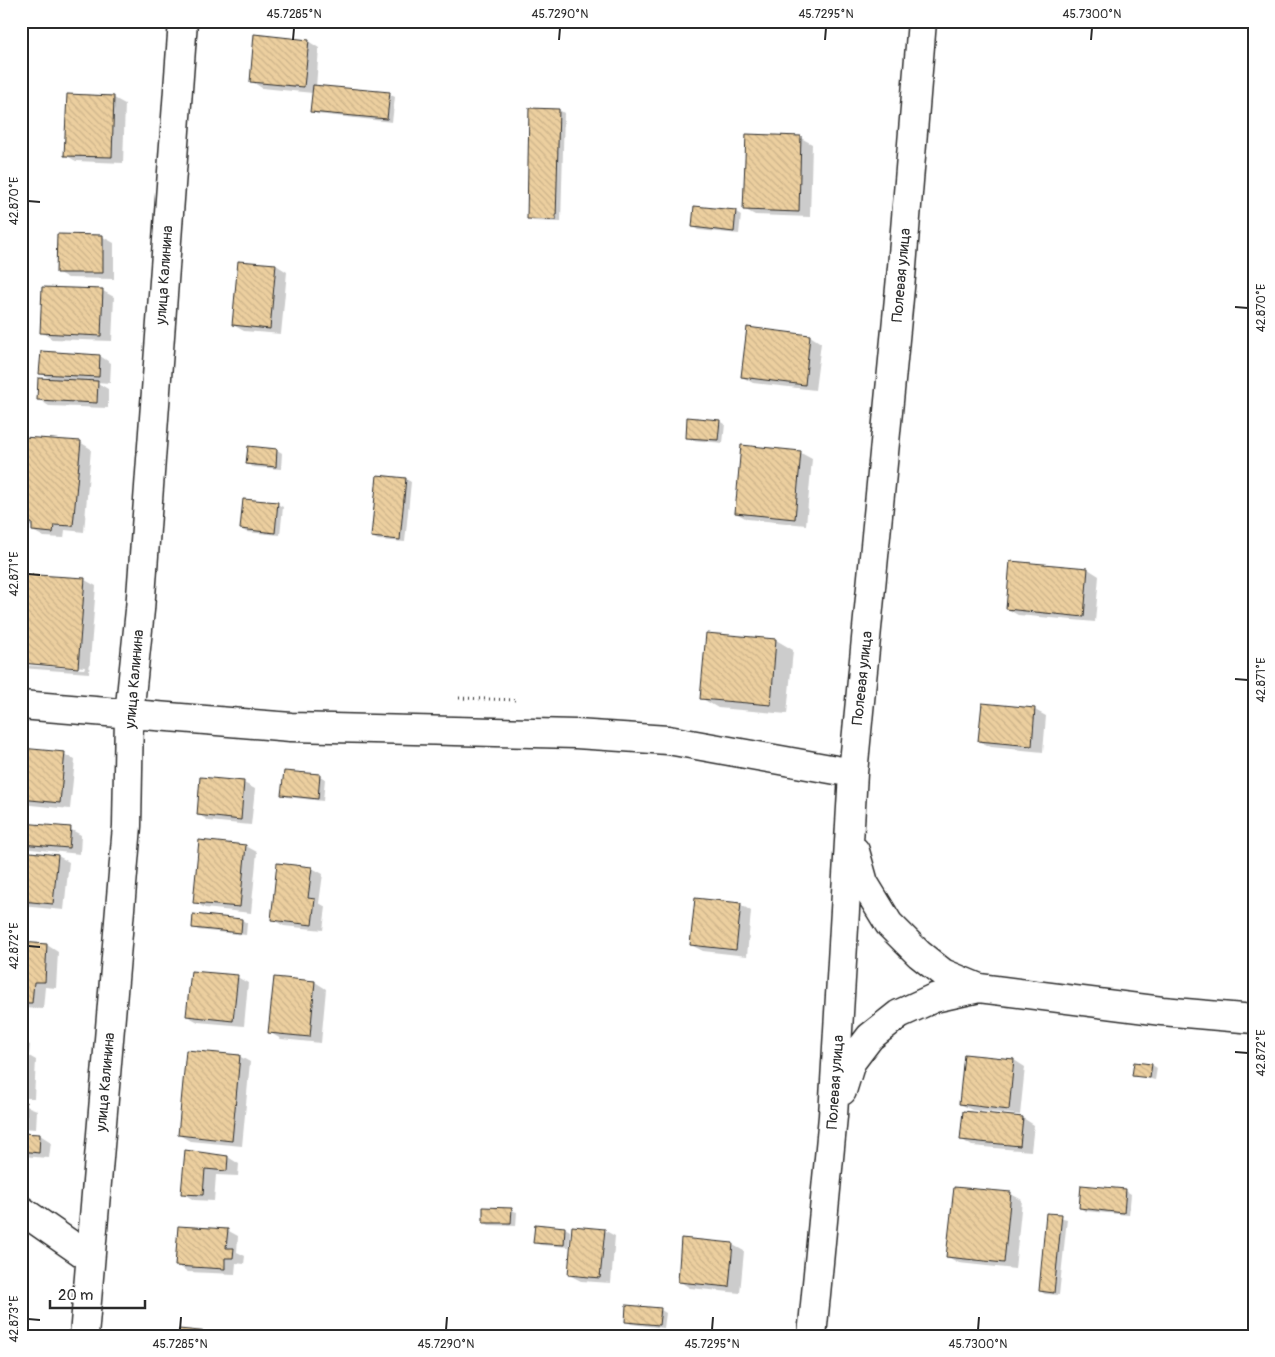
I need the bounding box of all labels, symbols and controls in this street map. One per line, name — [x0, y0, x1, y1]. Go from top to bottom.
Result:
text: 45.7285°N — [266, 7, 322, 22]
text: 45.7290°N — [532, 7, 588, 22]
text: 45.7295°N — [798, 7, 854, 22]
text: 45.7300°N — [1063, 7, 1121, 22]
text: 42.870°E — [7, 177, 22, 225]
street label: улица Калинина — [151, 225, 177, 326]
street label: Полевая улица — [888, 227, 915, 323]
text: 42.870°E — [1254, 284, 1269, 332]
text: 42.871°E — [7, 552, 22, 596]
street label: улица Калинина — [121, 629, 148, 730]
street label: Полевая улица — [848, 630, 877, 726]
text: 42.871°E — [1254, 658, 1269, 702]
text: 42.872°E — [7, 923, 22, 969]
text: 42.872°E — [1254, 1030, 1269, 1076]
street label: улица Калинина — [92, 1032, 119, 1133]
street label: Полевая улица — [823, 1034, 848, 1130]
scale bar — [50, 1277, 145, 1309]
text: 20 m — [58, 1286, 93, 1305]
text: 42.873°E — [7, 1296, 22, 1342]
text: 45.7285°N — [152, 1337, 208, 1352]
text: 45.7290°N — [418, 1337, 474, 1352]
text: 45.7295°N — [684, 1337, 740, 1352]
text: 45.7300°N — [949, 1337, 1007, 1352]

